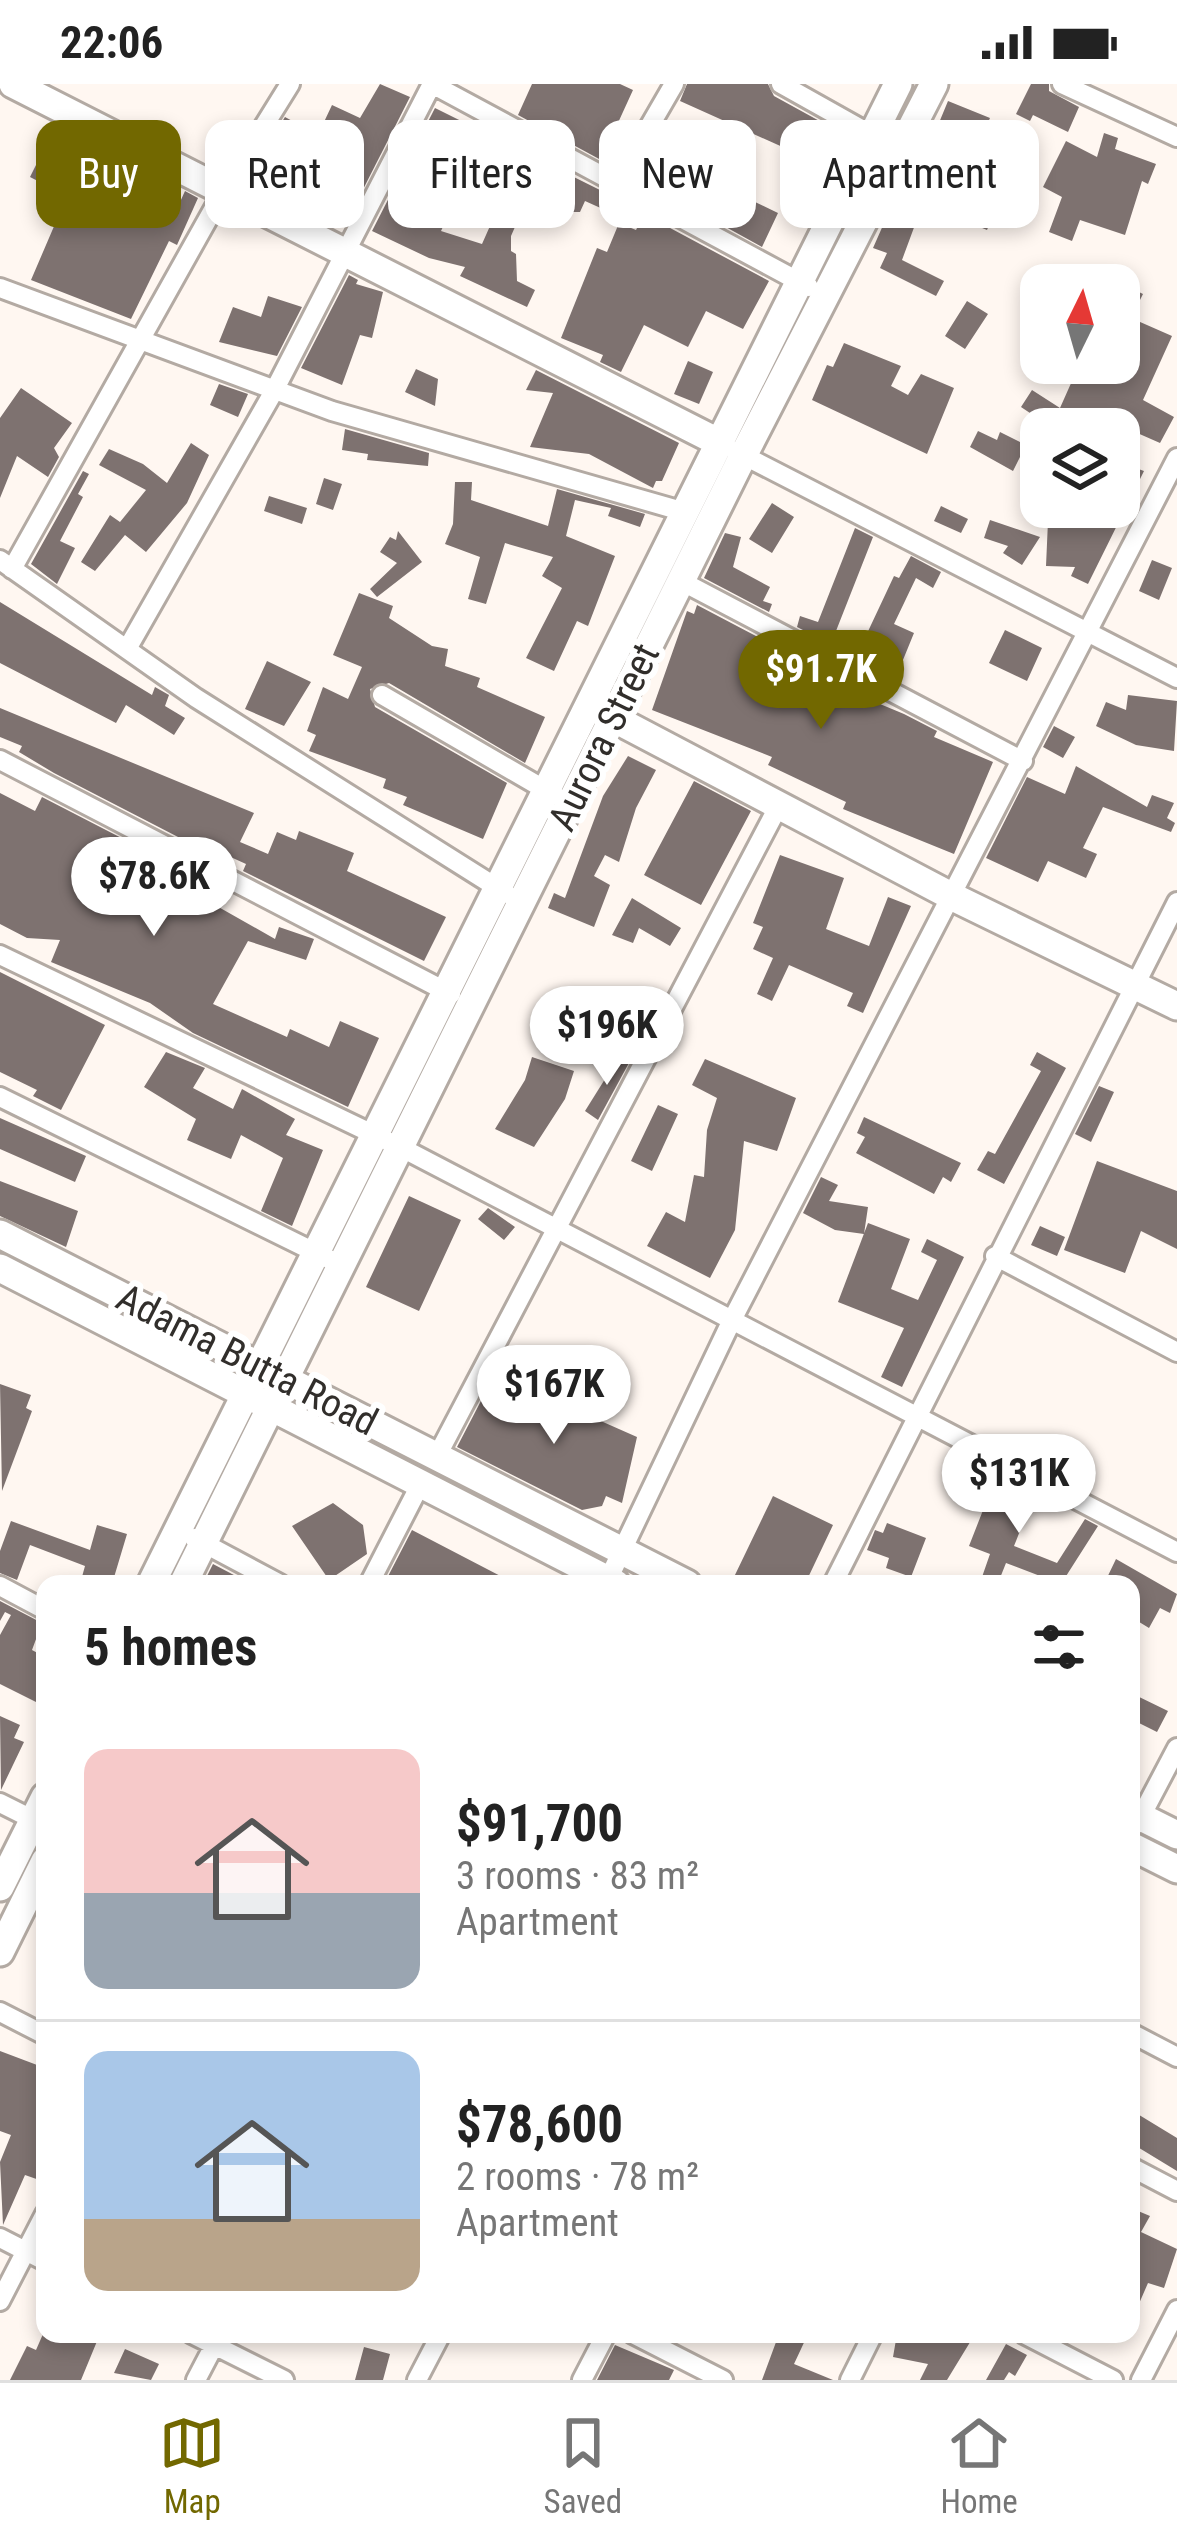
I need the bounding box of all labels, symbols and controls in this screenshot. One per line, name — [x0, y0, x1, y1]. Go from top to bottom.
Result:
text: 22:06 — [60, 16, 163, 69]
chip: Buy — [36, 120, 181, 228]
chip: Rent — [205, 120, 364, 228]
chip: Filters — [388, 120, 575, 228]
chip: New — [599, 120, 756, 228]
chip: Apartment — [780, 120, 1039, 228]
north arrow — [1020, 264, 1140, 384]
map controls — [1020, 264, 1140, 528]
button: layers — [1020, 408, 1140, 528]
pin: $91.7K — [723, 630, 919, 732]
street label: Aurora Street — [539, 636, 669, 838]
text: $91.7K — [765, 646, 877, 692]
pin: $78.6K — [56, 837, 252, 939]
text: $78.6K — [98, 853, 210, 899]
pin: $196K — [523, 986, 691, 1088]
text: $196K — [557, 1002, 657, 1048]
street label: Adama Butta Road — [109, 1274, 385, 1446]
pin: $167K — [470, 1345, 638, 1447]
text: $167K — [504, 1361, 604, 1407]
pin: $131K — [935, 1434, 1103, 1536]
text: $131K — [969, 1450, 1069, 1496]
icon: filters — [1026, 1614, 1092, 1680]
text: 5 homes — [84, 1618, 257, 1677]
text: $91,700 — [456, 1794, 623, 1853]
icon: home — [180, 1797, 324, 1941]
text: 3 rooms · 83 m² — [456, 1853, 699, 1899]
text: Apartment — [456, 1899, 619, 1945]
text: $78,600 — [456, 2095, 623, 2154]
icon: home — [180, 2099, 324, 2243]
text: 2 rooms · 78 m² — [456, 2154, 699, 2200]
text: Apartment — [456, 2200, 619, 2246]
tab: Map — [159, 2410, 225, 2521]
tab: Saved — [544, 2410, 622, 2521]
tab: Home — [940, 2410, 1018, 2521]

